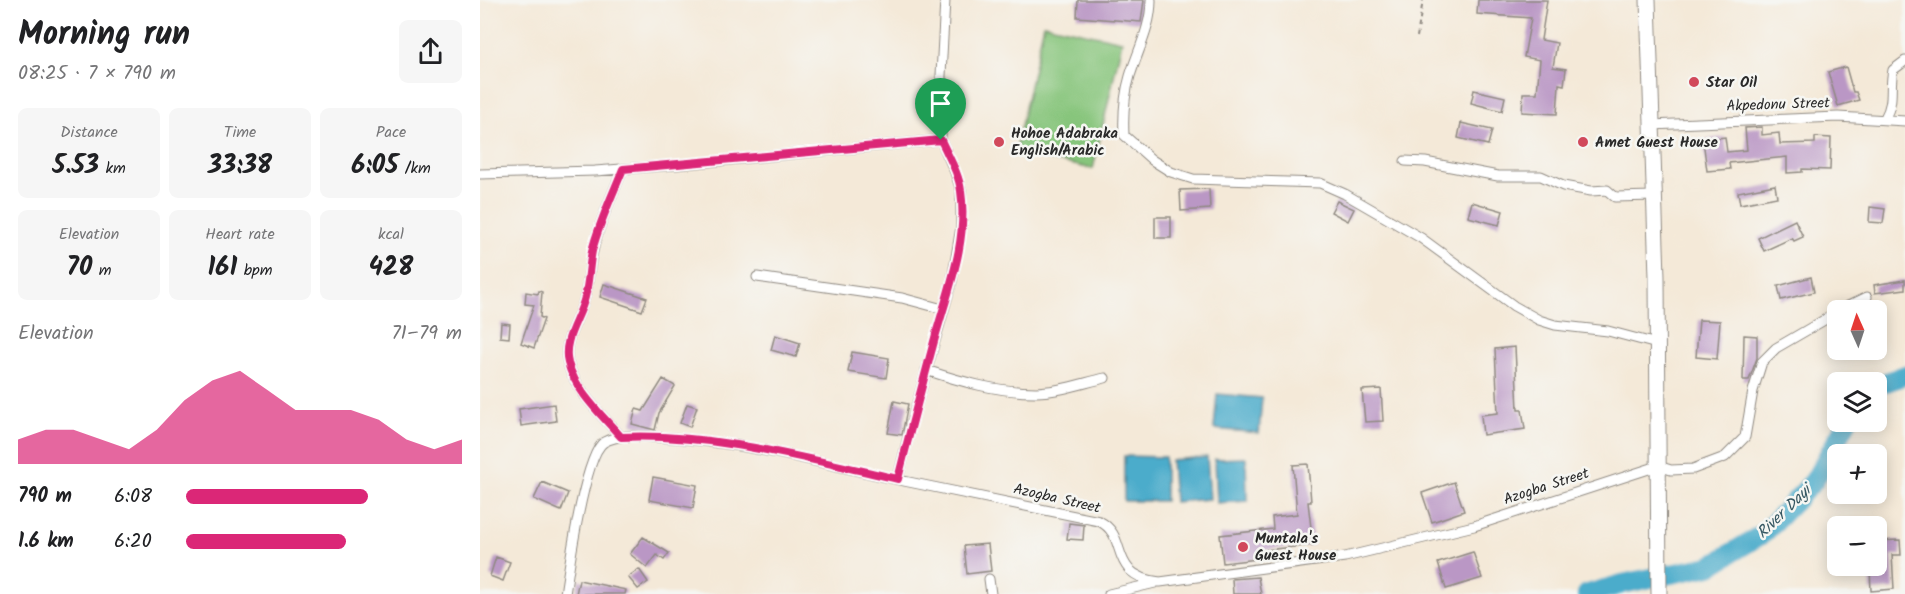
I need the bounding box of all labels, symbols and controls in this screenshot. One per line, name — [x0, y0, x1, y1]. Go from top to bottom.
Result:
text: Morning run — [18, 9, 190, 62]
button: share — [399, 20, 462, 83]
text: 08:25 · 7 × 790 m — [18, 58, 176, 90]
place label: Star Oil — [1706, 71, 1757, 95]
marker: Star Oil — [1687, 75, 1701, 89]
pin — [915, 78, 966, 140]
icon: arrive — [924, 87, 957, 120]
street label: Akpedonu Street — [1726, 91, 1830, 119]
text: Distance — [60, 120, 118, 145]
text: Time — [224, 120, 256, 145]
text: Pace — [376, 120, 406, 145]
place label: Hohoe Adabraka English/Arabic — [1011, 122, 1118, 163]
place label: Amet Guest House — [1595, 131, 1719, 155]
marker: Hohoe Adabraka English/Arabic — [992, 135, 1006, 149]
marker: Amet Guest House — [1576, 135, 1590, 149]
text: 5.53 — [52, 145, 99, 187]
text: 33:38 — [208, 145, 272, 187]
text: 6:05 — [351, 145, 398, 187]
text: km — [99, 156, 126, 181]
text: /km — [398, 156, 431, 181]
text: Elevation — [59, 222, 119, 247]
text: Heart rate — [205, 222, 275, 247]
text: kcal — [378, 222, 404, 247]
text: 70 — [67, 247, 92, 289]
text: 161 — [208, 247, 237, 289]
text: 428 — [369, 247, 413, 289]
text: m — [92, 258, 111, 283]
text: bpm — [237, 258, 273, 283]
north arrow — [1827, 300, 1887, 360]
map controls — [1827, 300, 1887, 576]
text: Elevation — [18, 318, 94, 350]
text: 71–79 m — [391, 318, 462, 350]
button: layers — [1827, 372, 1887, 432]
button: + — [1827, 444, 1887, 504]
street label: Azogba Street — [1500, 462, 1592, 512]
street label: Azogba Street — [1011, 477, 1103, 521]
water label: River Dayi — [1751, 477, 1819, 545]
text: 790 m — [18, 481, 72, 513]
text: 6:08 — [114, 481, 152, 513]
button: − — [1827, 516, 1887, 576]
text: 1.6 km — [18, 526, 74, 558]
text: 6:20 — [114, 526, 152, 558]
place label: Muntala's Guest House — [1255, 527, 1337, 568]
marker: Muntala's Guest House — [1236, 540, 1250, 554]

